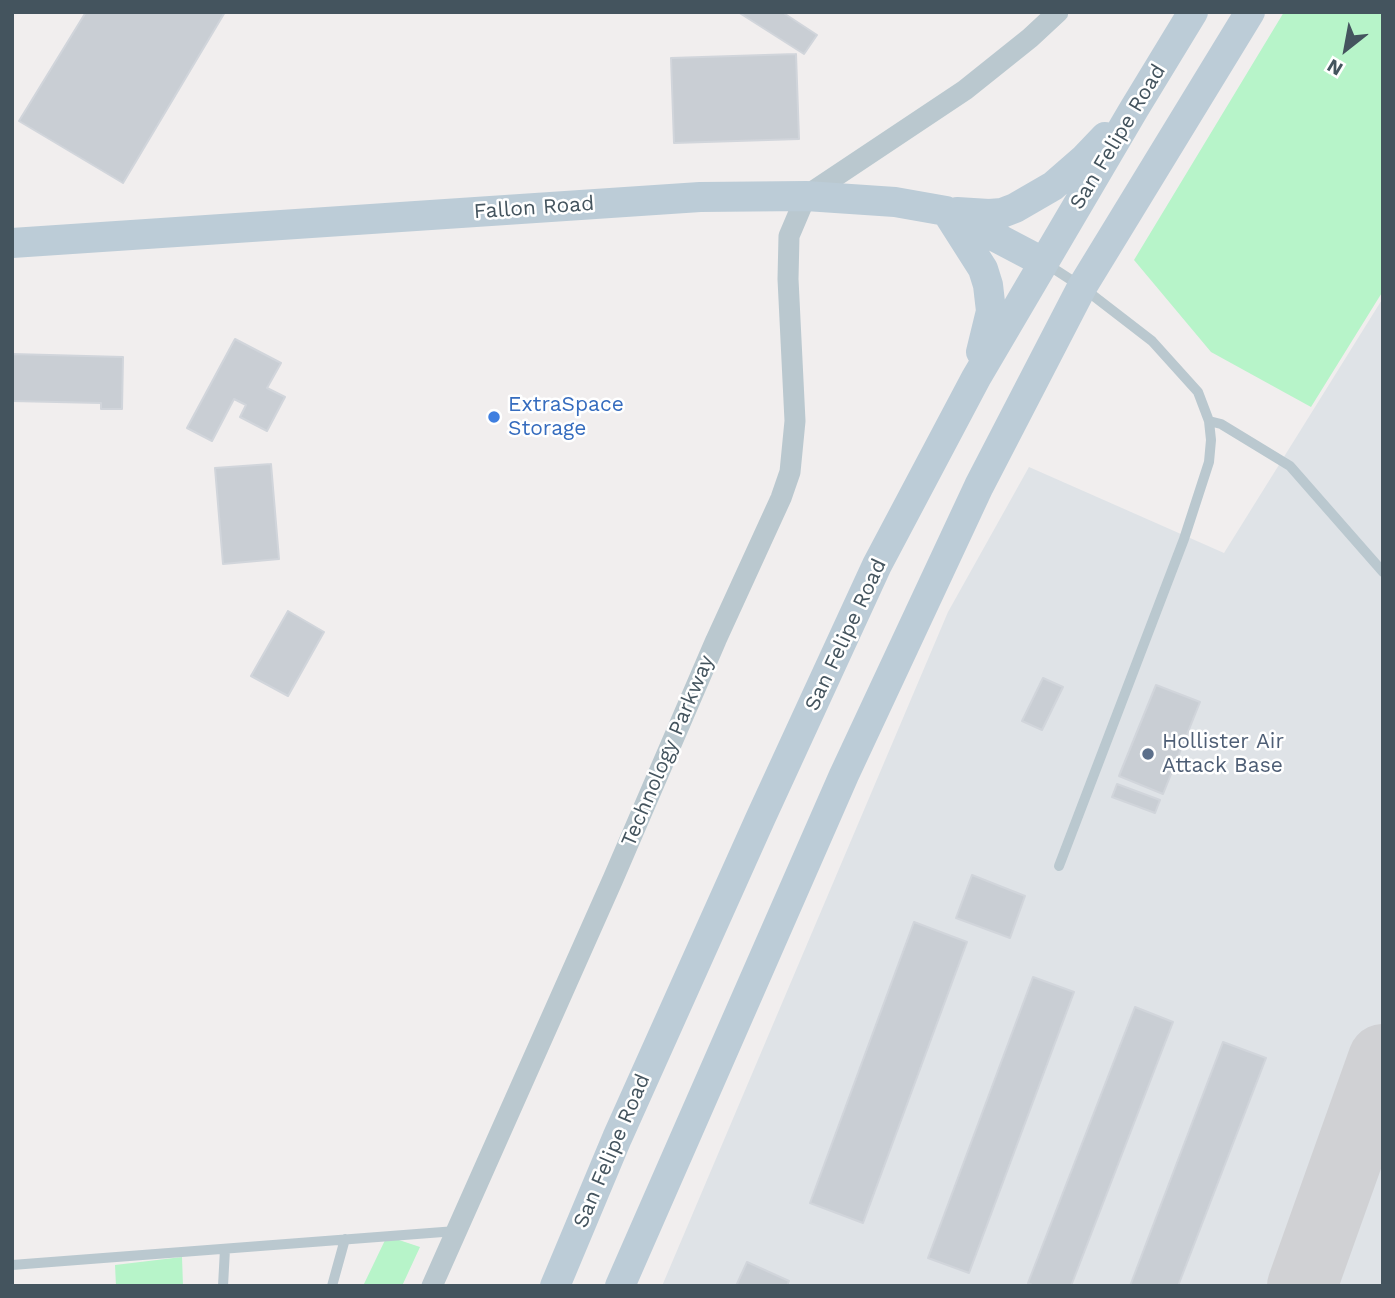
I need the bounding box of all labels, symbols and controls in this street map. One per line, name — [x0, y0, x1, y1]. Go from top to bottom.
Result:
north arrow — [1311, 14, 1381, 84]
text: N — [1323, 54, 1347, 81]
street label: San Felipe Road — [1065, 60, 1171, 214]
street label: Fallon Road — [473, 191, 595, 225]
place label: ExtraSpace Storage — [508, 392, 624, 442]
marker: ExtraSpace Storage — [486, 409, 502, 425]
street label: San Felipe Road — [800, 555, 892, 715]
street label: Technology Parkway — [616, 651, 720, 851]
place label: Hollister Air Attack Base — [1162, 729, 1284, 779]
marker: Hollister Air Attack Base — [1140, 746, 1156, 762]
street label: San Felipe Road — [568, 1070, 656, 1232]

